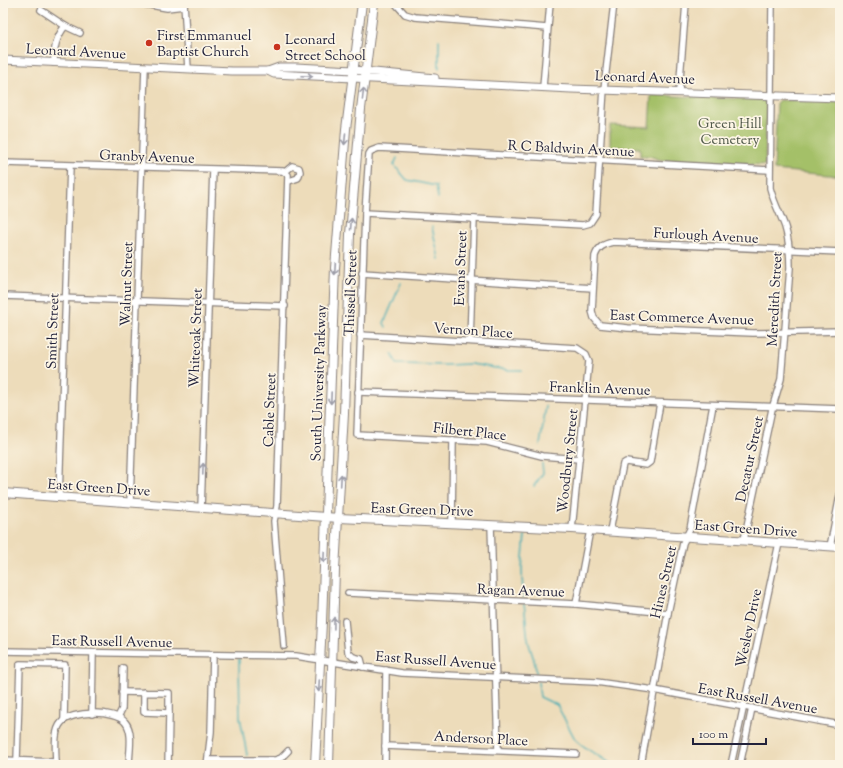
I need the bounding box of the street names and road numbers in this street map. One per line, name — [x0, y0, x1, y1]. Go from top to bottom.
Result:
street label: Leonard Avenue — [25, 40, 126, 66]
street label: Leonard Avenue — [595, 67, 695, 91]
street label: R C Baldwin Avenue — [507, 137, 635, 163]
street label: Granby Avenue — [99, 146, 195, 170]
street label: Furlough Avenue — [653, 224, 759, 250]
street label: Evans Street — [451, 230, 473, 306]
street label: Walnut Street — [117, 241, 139, 327]
street label: Thissell Street — [340, 249, 364, 337]
street label: Meredith Street — [764, 251, 788, 347]
street label: Whiteoak Street — [185, 288, 209, 388]
street label: Smith Street — [43, 293, 65, 369]
street label: South University Parkway — [307, 304, 333, 462]
street label: East Commerce Avenue — [610, 306, 754, 332]
street label: Vernon Place — [432, 319, 513, 345]
street label: Cable Street — [260, 372, 282, 448]
street label: Franklin Avenue — [549, 378, 651, 402]
street label: Woodbury Street — [554, 408, 584, 514]
street label: Decatur Street — [732, 414, 770, 504]
street label: Filbert Place — [432, 419, 507, 447]
street label: East Green Drive — [47, 475, 151, 503]
street label: East Green Drive — [370, 499, 474, 523]
street label: East Green Drive — [694, 516, 798, 544]
street label: Hines Street — [647, 544, 683, 621]
street label: Ragan Avenue — [477, 580, 565, 604]
street label: Wesley Drive — [732, 587, 768, 670]
street label: East Russell Avenue — [51, 632, 173, 654]
street label: East Russell Avenue — [375, 648, 497, 676]
street label: East Russell Avenue — [696, 680, 819, 720]
street label: Anderson Place — [433, 728, 529, 752]

